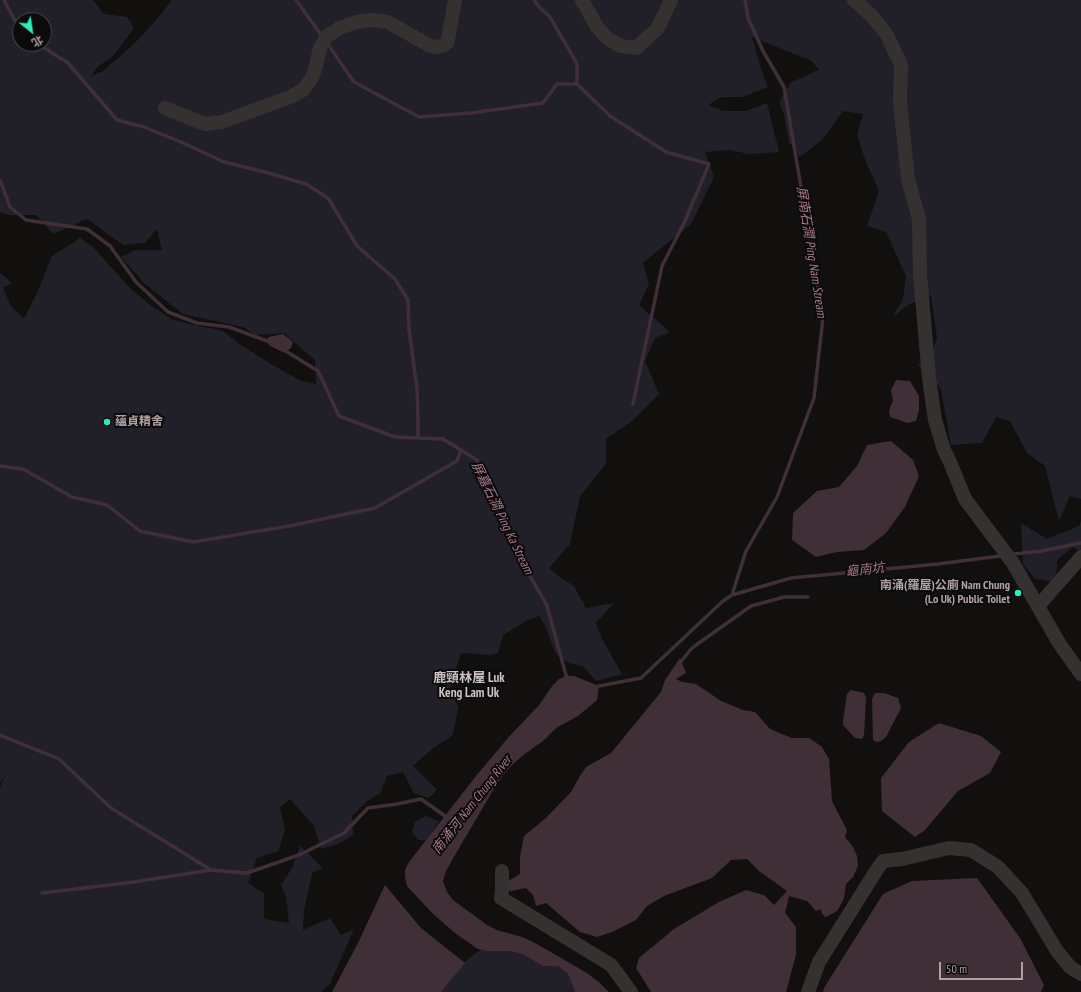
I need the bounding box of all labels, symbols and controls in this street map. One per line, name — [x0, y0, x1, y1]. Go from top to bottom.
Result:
north arrow — [12, 12, 52, 52]
text: 北 — [29, 33, 46, 50]
water label: 屏南石澗 Ping Nam Stream — [793, 185, 829, 319]
place label: 蘊貞精舍 — [115, 415, 163, 429]
marker: 蘊貞精舍 — [102, 417, 112, 427]
water label: 屏嘉石澗 Ping Ka Stream — [468, 459, 536, 577]
water label: 龜南坑 — [845, 560, 885, 580]
place label: 南涌(羅屋)公廁 Nam Chung (Lo Uk) Public Toilet — [880, 579, 1010, 607]
marker: 南涌(羅屋)公廁 Nam Chung (Lo Uk) Public Toilet — [1013, 588, 1023, 598]
district label: 鹿頸林屋 Luk Keng Lam Uk — [433, 670, 505, 701]
water label: 南涌河 Nam Chung River — [429, 753, 515, 857]
scale bar — [941, 954, 1025, 980]
text: 50 m — [946, 961, 967, 976]

